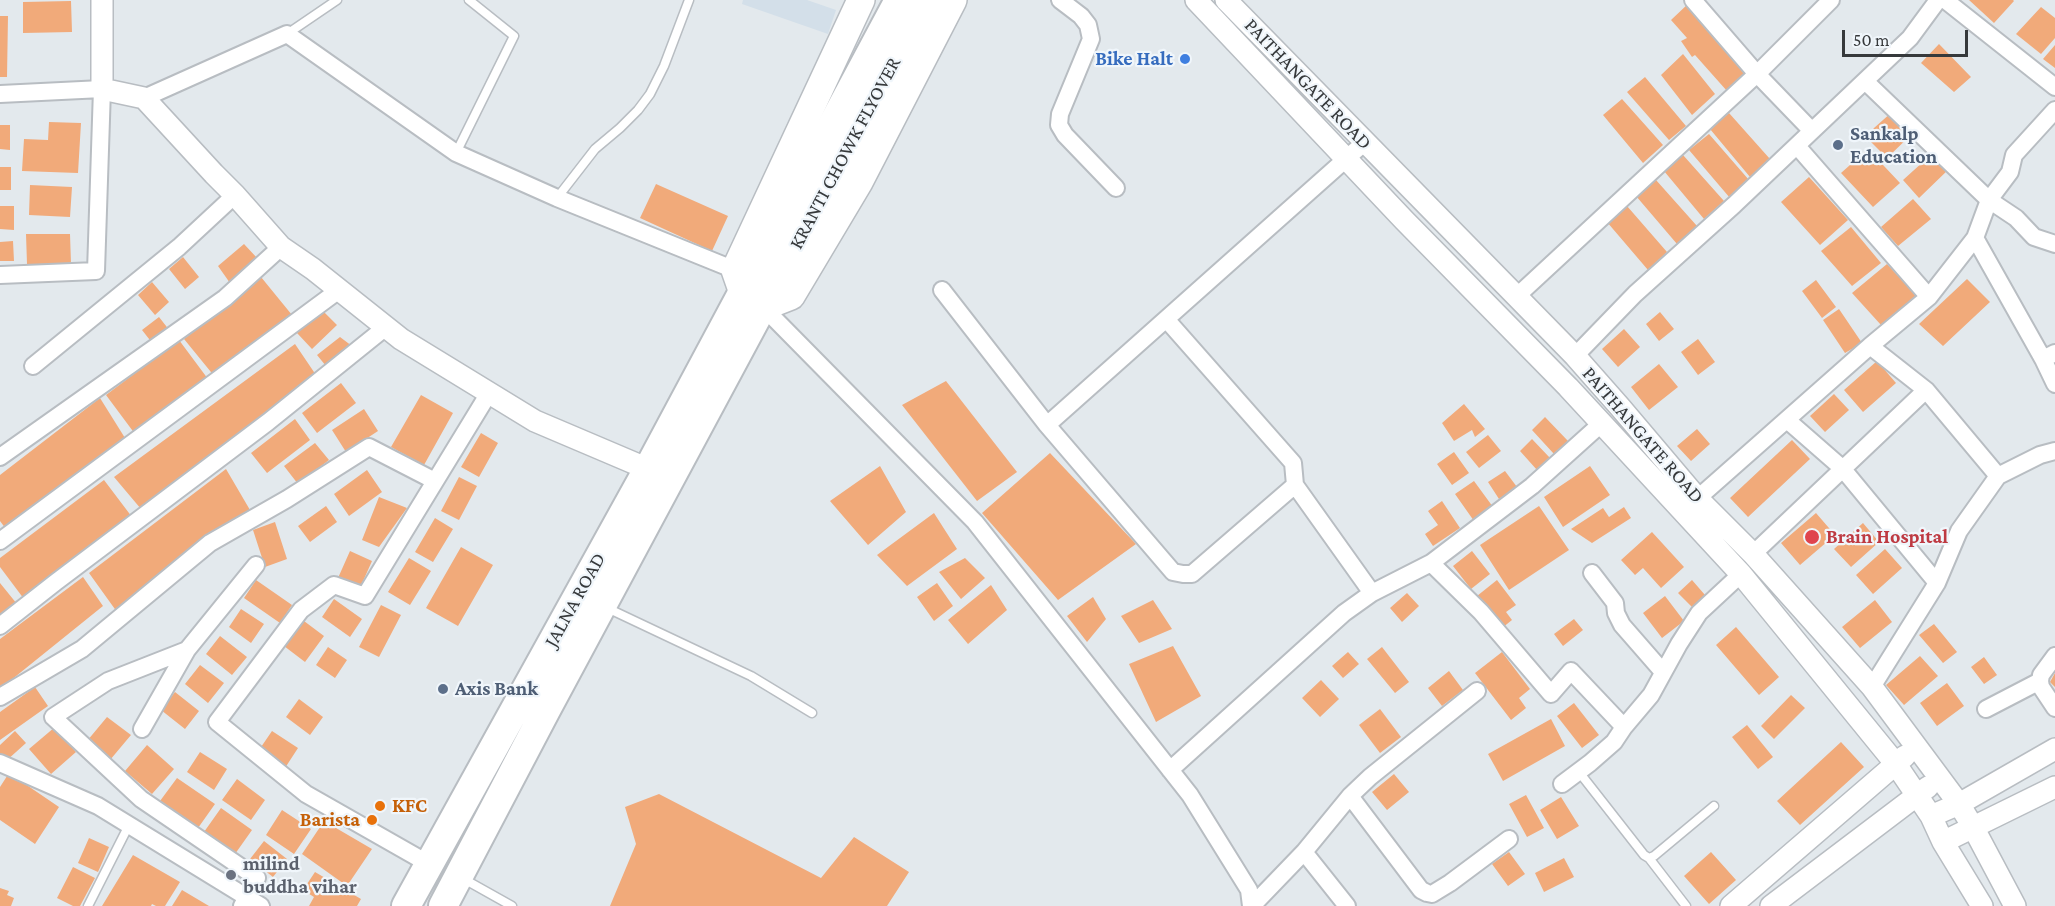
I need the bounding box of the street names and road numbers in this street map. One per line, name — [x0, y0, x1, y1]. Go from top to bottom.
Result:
street label: PAITHANGATE ROAD — [1239, 13, 1377, 155]
street label: KRANTI CHOWK FLYOVER — [784, 53, 906, 253]
street label: PAITHANGATE ROAD — [1577, 362, 1709, 508]
street label: JALNA ROAD — [539, 549, 611, 651]

